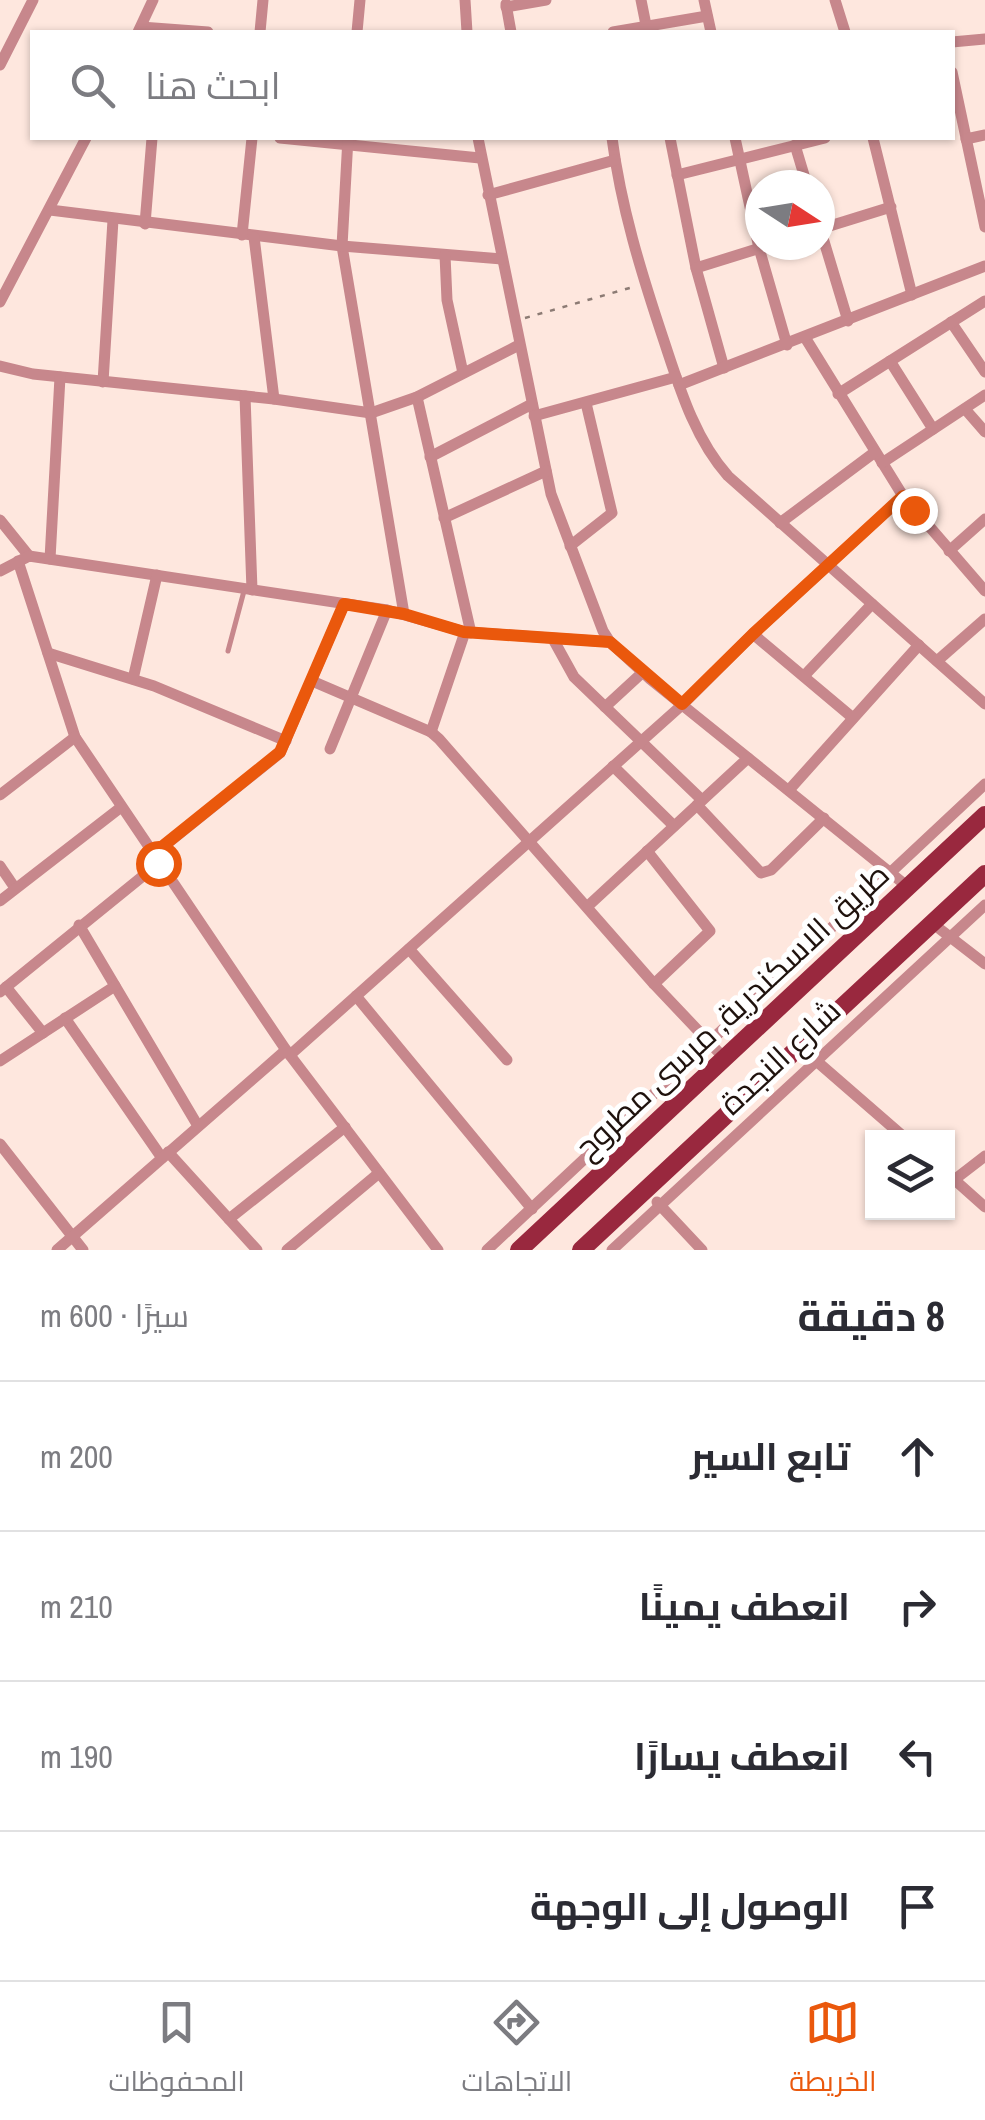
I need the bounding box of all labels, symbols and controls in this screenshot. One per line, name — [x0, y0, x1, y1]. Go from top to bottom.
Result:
search box — [30, 30, 955, 140]
icon: search — [65, 58, 120, 113]
text: ابحث هنا — [145, 60, 281, 111]
north arrow — [745, 170, 835, 260]
route end — [892, 488, 938, 534]
route start — [136, 841, 182, 887]
street label: طريق الاسكندرية, مرسى مطروح — [565, 853, 899, 1169]
street label: شارع النجدة — [710, 989, 850, 1125]
map controls — [865, 1130, 955, 1220]
button: layers — [865, 1130, 955, 1220]
text: 8 دقيقة — [798, 1288, 945, 1344]
text: سيرًا · 600 m — [40, 1294, 189, 1337]
icon: ahead — [890, 1429, 945, 1484]
text: تابع السير — [690, 1431, 850, 1482]
text: 200 m — [40, 1435, 113, 1478]
icon: right — [890, 1579, 945, 1634]
text: انعطف يمينًا — [639, 1581, 850, 1632]
text: 210 m — [40, 1585, 113, 1628]
icon: left — [890, 1729, 945, 1784]
text: انعطف يسارًا — [634, 1731, 850, 1782]
text: 190 m — [40, 1735, 113, 1778]
icon: arrive — [890, 1879, 945, 1934]
text: الوصول إلى الوجهة — [530, 1881, 850, 1932]
tab: المحفوظات — [108, 1995, 245, 2107]
tab: الاتجاهات — [462, 1995, 572, 2107]
tab: الخريطة — [789, 1995, 877, 2107]

